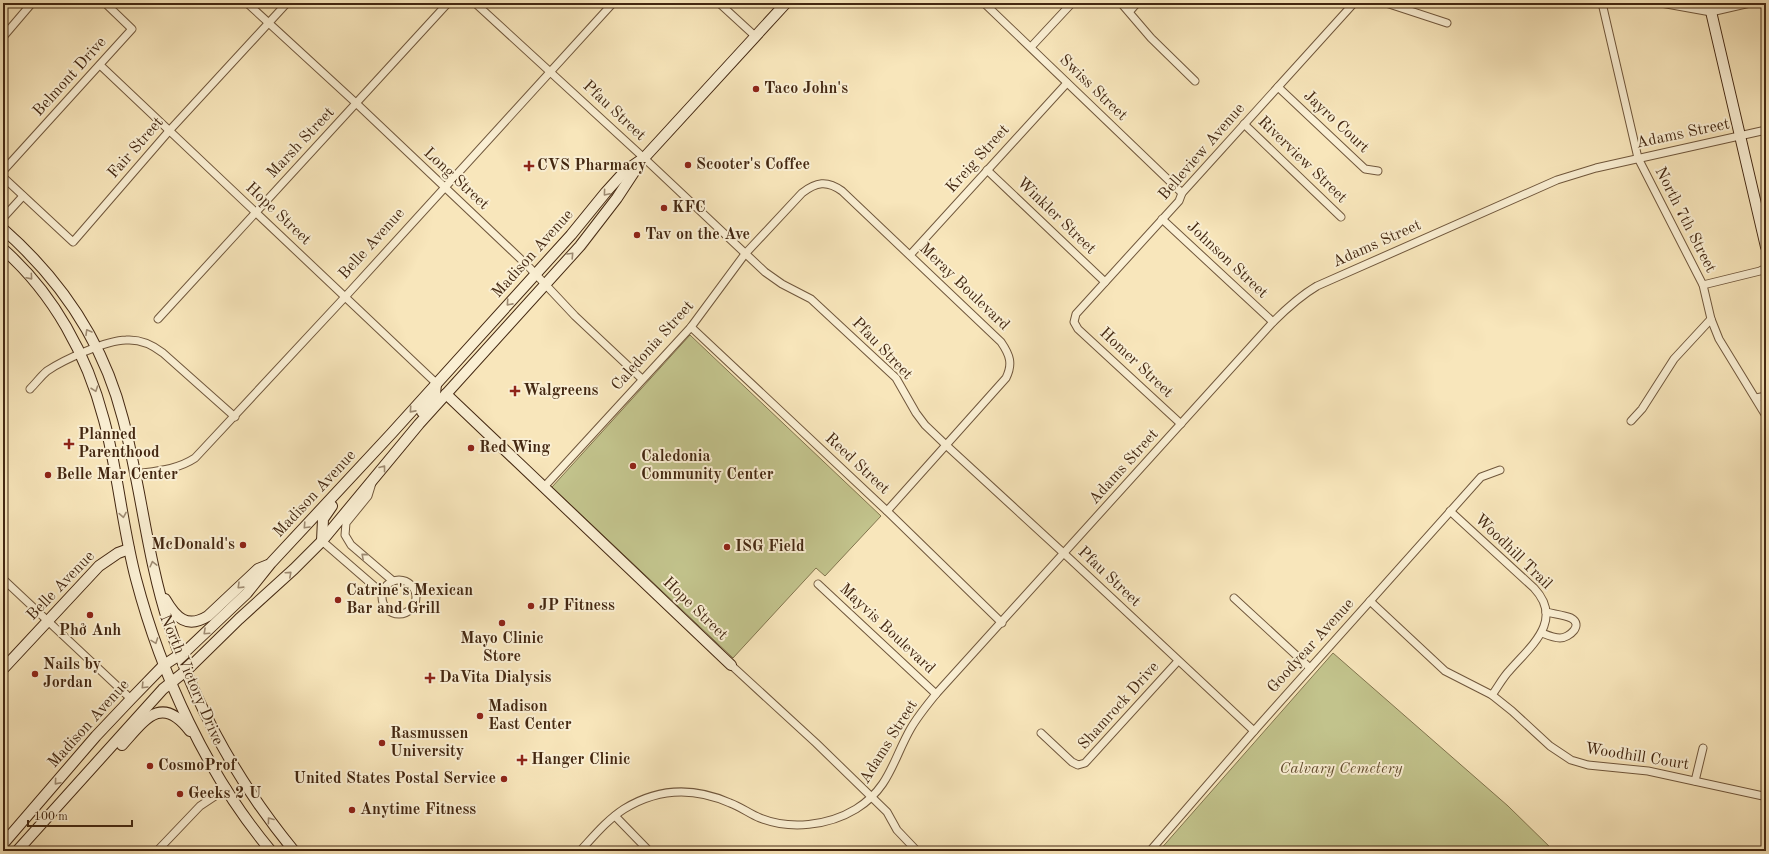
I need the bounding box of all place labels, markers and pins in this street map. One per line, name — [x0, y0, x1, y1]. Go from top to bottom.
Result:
place label: Taco John's — [764, 81, 848, 97]
marker: Taco John's — [751, 84, 761, 94]
place label: Scooter's Coffee — [696, 157, 810, 173]
place label: CVS Pharmacy — [537, 158, 646, 174]
marker: Scooter's Coffee — [683, 160, 693, 170]
marker: CVS Pharmacy — [524, 161, 534, 171]
place label: KFC — [672, 200, 706, 216]
marker: KFC — [659, 203, 669, 213]
place label: Tav on the Ave — [645, 227, 750, 243]
marker: Tav on the Ave — [632, 230, 642, 240]
place label: Walgreens — [523, 383, 599, 399]
marker: Walgreens — [510, 386, 520, 396]
place label: Planned Parenthood — [78, 427, 160, 461]
marker: Planned Parenthood — [63, 438, 75, 450]
place label: Red Wing — [479, 440, 550, 456]
marker: Red Wing — [466, 443, 476, 453]
place label: Caledonia Community Center — [641, 449, 774, 483]
marker: Caledonia Community Center — [628, 461, 638, 471]
place label: Belle Mar Center — [56, 467, 178, 483]
marker: Belle Mar Center — [43, 470, 53, 480]
place label: McDonald's — [151, 537, 235, 553]
place label: ISG Field — [735, 539, 805, 555]
marker: McDonald's — [238, 540, 248, 550]
marker: ISG Field — [722, 542, 732, 552]
place label: Catrine's Mexican Bar and Grill — [346, 583, 473, 617]
marker: Catrine's Mexican Bar and Grill — [333, 595, 343, 605]
place label: JP Fitness — [539, 598, 615, 614]
marker: JP Fitness — [526, 601, 536, 611]
marker: Phở Anh — [85, 610, 95, 620]
marker: Mayo Clinic Store — [497, 618, 507, 628]
place label: Phở Anh — [59, 623, 121, 639]
place label: Mayo Clinic Store — [460, 631, 544, 665]
place label: Nails by Jordan — [43, 657, 101, 691]
marker: Nails by Jordan — [30, 669, 40, 679]
place label: DaVita Dialysis — [439, 670, 552, 686]
marker: DaVita Dialysis — [424, 672, 436, 684]
place label: Madison East Center — [488, 699, 572, 733]
marker: Madison East Center — [475, 711, 485, 721]
place label: Rasmussen University — [390, 726, 469, 760]
marker: Rasmussen University — [377, 738, 387, 748]
place label: Hanger Clinic — [531, 752, 630, 768]
marker: Hanger Clinic — [516, 754, 528, 766]
place label: CosmoProf — [158, 758, 238, 774]
marker: CosmoProf — [145, 761, 155, 771]
place label: United States Postal Service — [293, 771, 496, 787]
marker: United States Postal Service — [499, 774, 509, 784]
place label: Geeks 2 U — [188, 786, 262, 802]
marker: Geeks 2 U — [175, 789, 185, 799]
place label: Anytime Fitness — [360, 802, 476, 818]
marker: Anytime Fitness — [347, 805, 357, 815]

